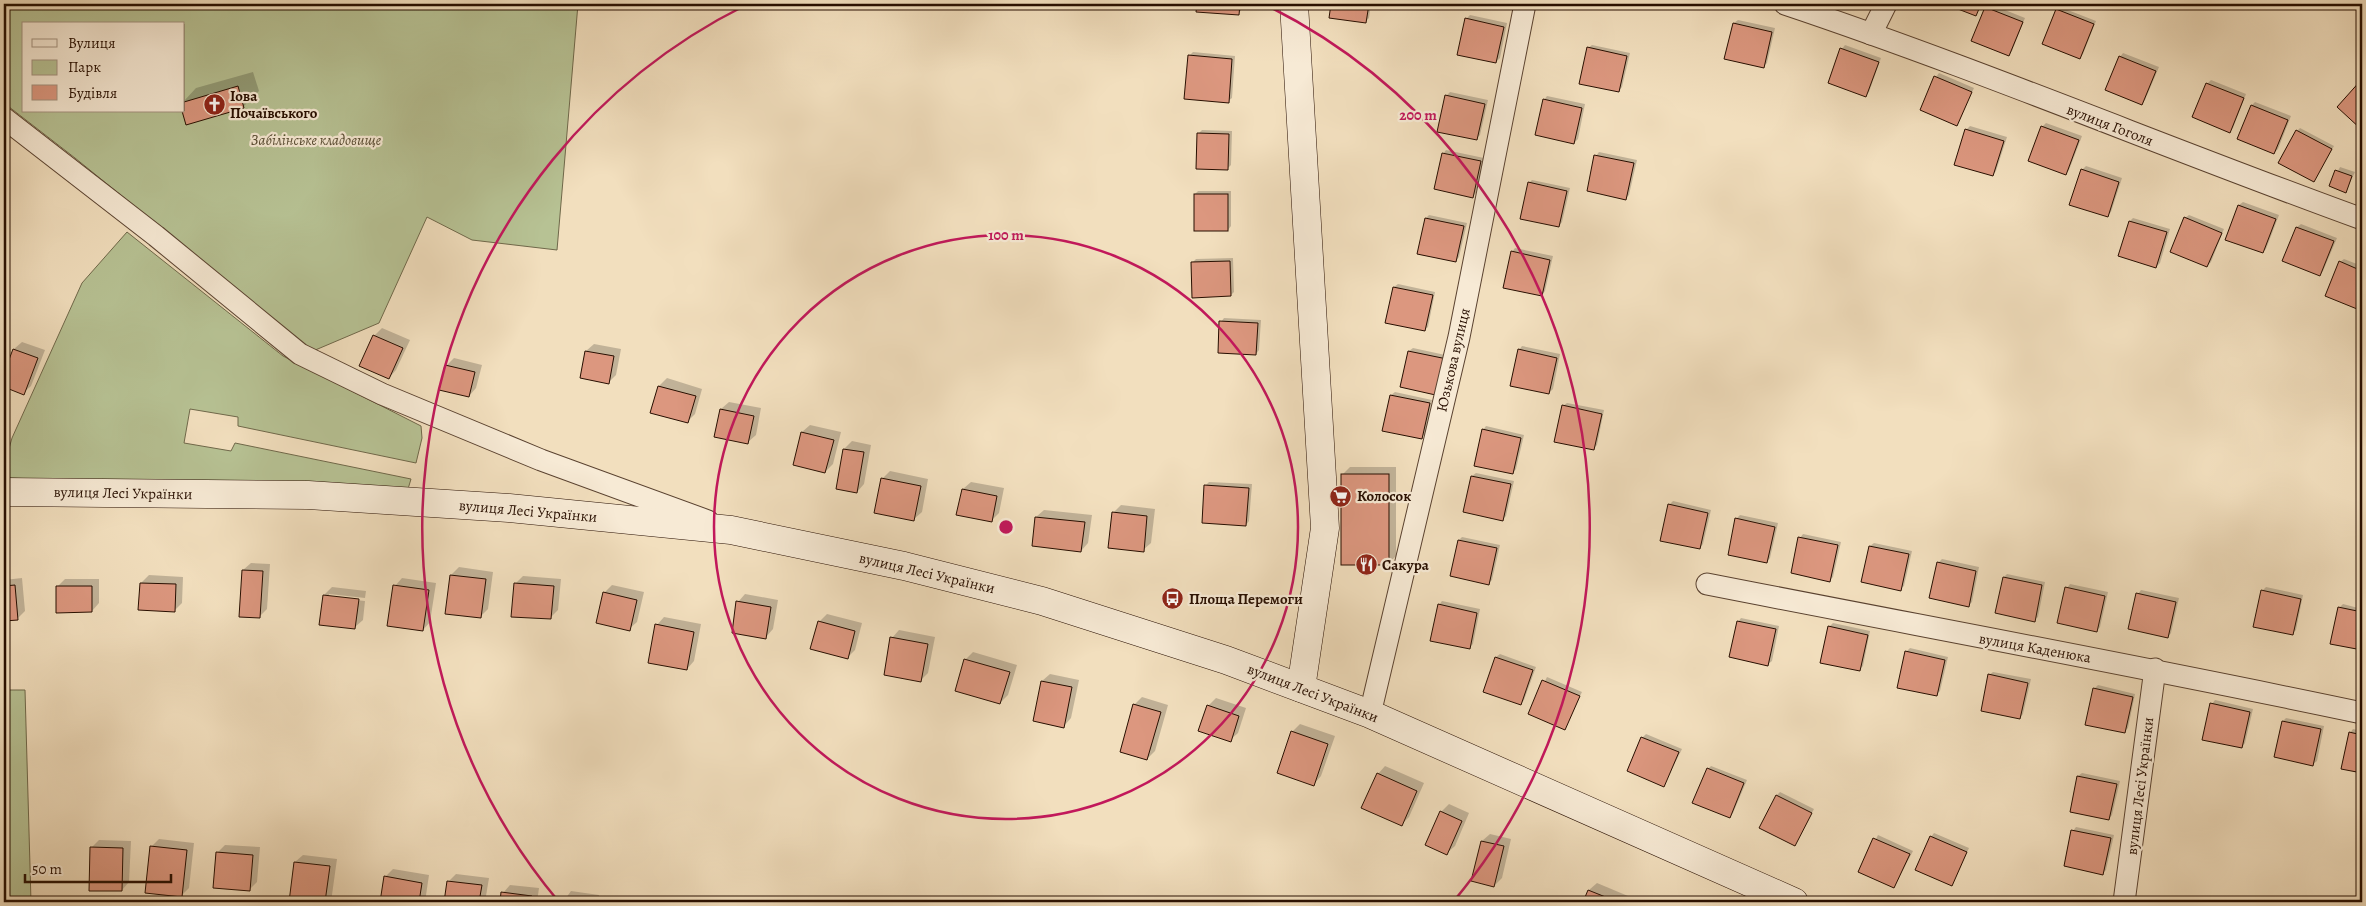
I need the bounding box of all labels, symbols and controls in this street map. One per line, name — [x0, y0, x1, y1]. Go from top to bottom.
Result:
legend — [22, 22, 185, 112]
text: Вулиця — [68, 33, 115, 53]
text: Парк — [68, 57, 101, 77]
text: Будівля — [68, 83, 117, 103]
place label: Іова Почаївського — [230, 86, 318, 123]
church icon: Іова Почаївського — [202, 93, 226, 117]
street label: вулиця Гоголя — [2064, 99, 2156, 151]
text: 200 m — [1399, 105, 1437, 125]
park label: Забілінське кладовище — [251, 130, 382, 150]
text: 100 m — [988, 225, 1024, 245]
street label: Юзькова вулиця — [1431, 306, 1475, 414]
street label: вулиця Лесі Українки — [53, 482, 193, 504]
supermarket icon: Колосок — [1329, 484, 1353, 508]
place label: Колосок — [1357, 486, 1411, 506]
street label: вулиця Лесі Українки — [458, 495, 598, 527]
centre of rings — [997, 518, 1015, 536]
street label: вулиця Лесі Українки — [857, 548, 997, 598]
restaurant icon: Сакура — [1354, 553, 1378, 577]
place label: Сакура — [1382, 555, 1430, 575]
bus stop icon: Площа Перемоги — [1161, 587, 1185, 611]
place label: Площа Перемоги — [1189, 589, 1303, 609]
street label: вулиця Каденюка — [1977, 628, 2093, 668]
street label: вулиця Лесі Українки — [1245, 659, 1382, 727]
street label: вулиця Лесі Українки — [2122, 716, 2158, 856]
scale bar — [25, 851, 171, 883]
text: 50 m — [32, 859, 62, 879]

